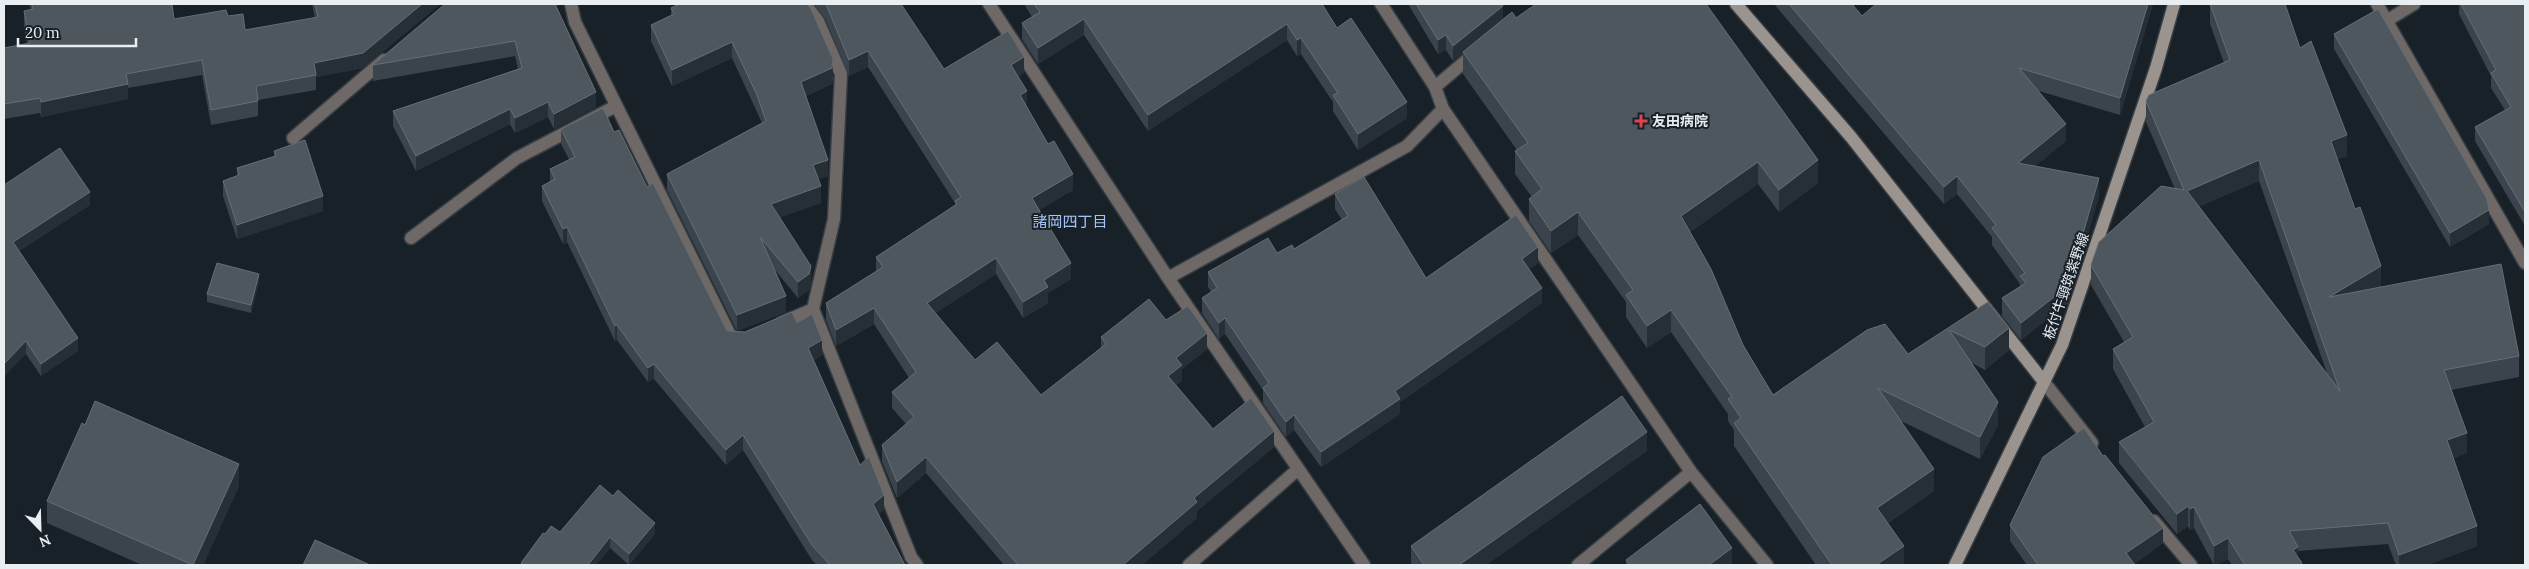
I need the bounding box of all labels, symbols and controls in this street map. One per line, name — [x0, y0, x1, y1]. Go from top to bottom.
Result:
scale bar — [18, 15, 135, 47]
text: 20 m — [25, 23, 60, 42]
place label: 友田病院 — [1652, 112, 1708, 130]
marker: 友田病院 — [1634, 114, 1648, 128]
district label: 諸岡四丁目 — [1032, 212, 1108, 231]
street label: 板付牛頸筑紫野線 — [2039, 230, 2093, 342]
north arrow — [15, 504, 65, 554]
text: N — [36, 531, 54, 551]

